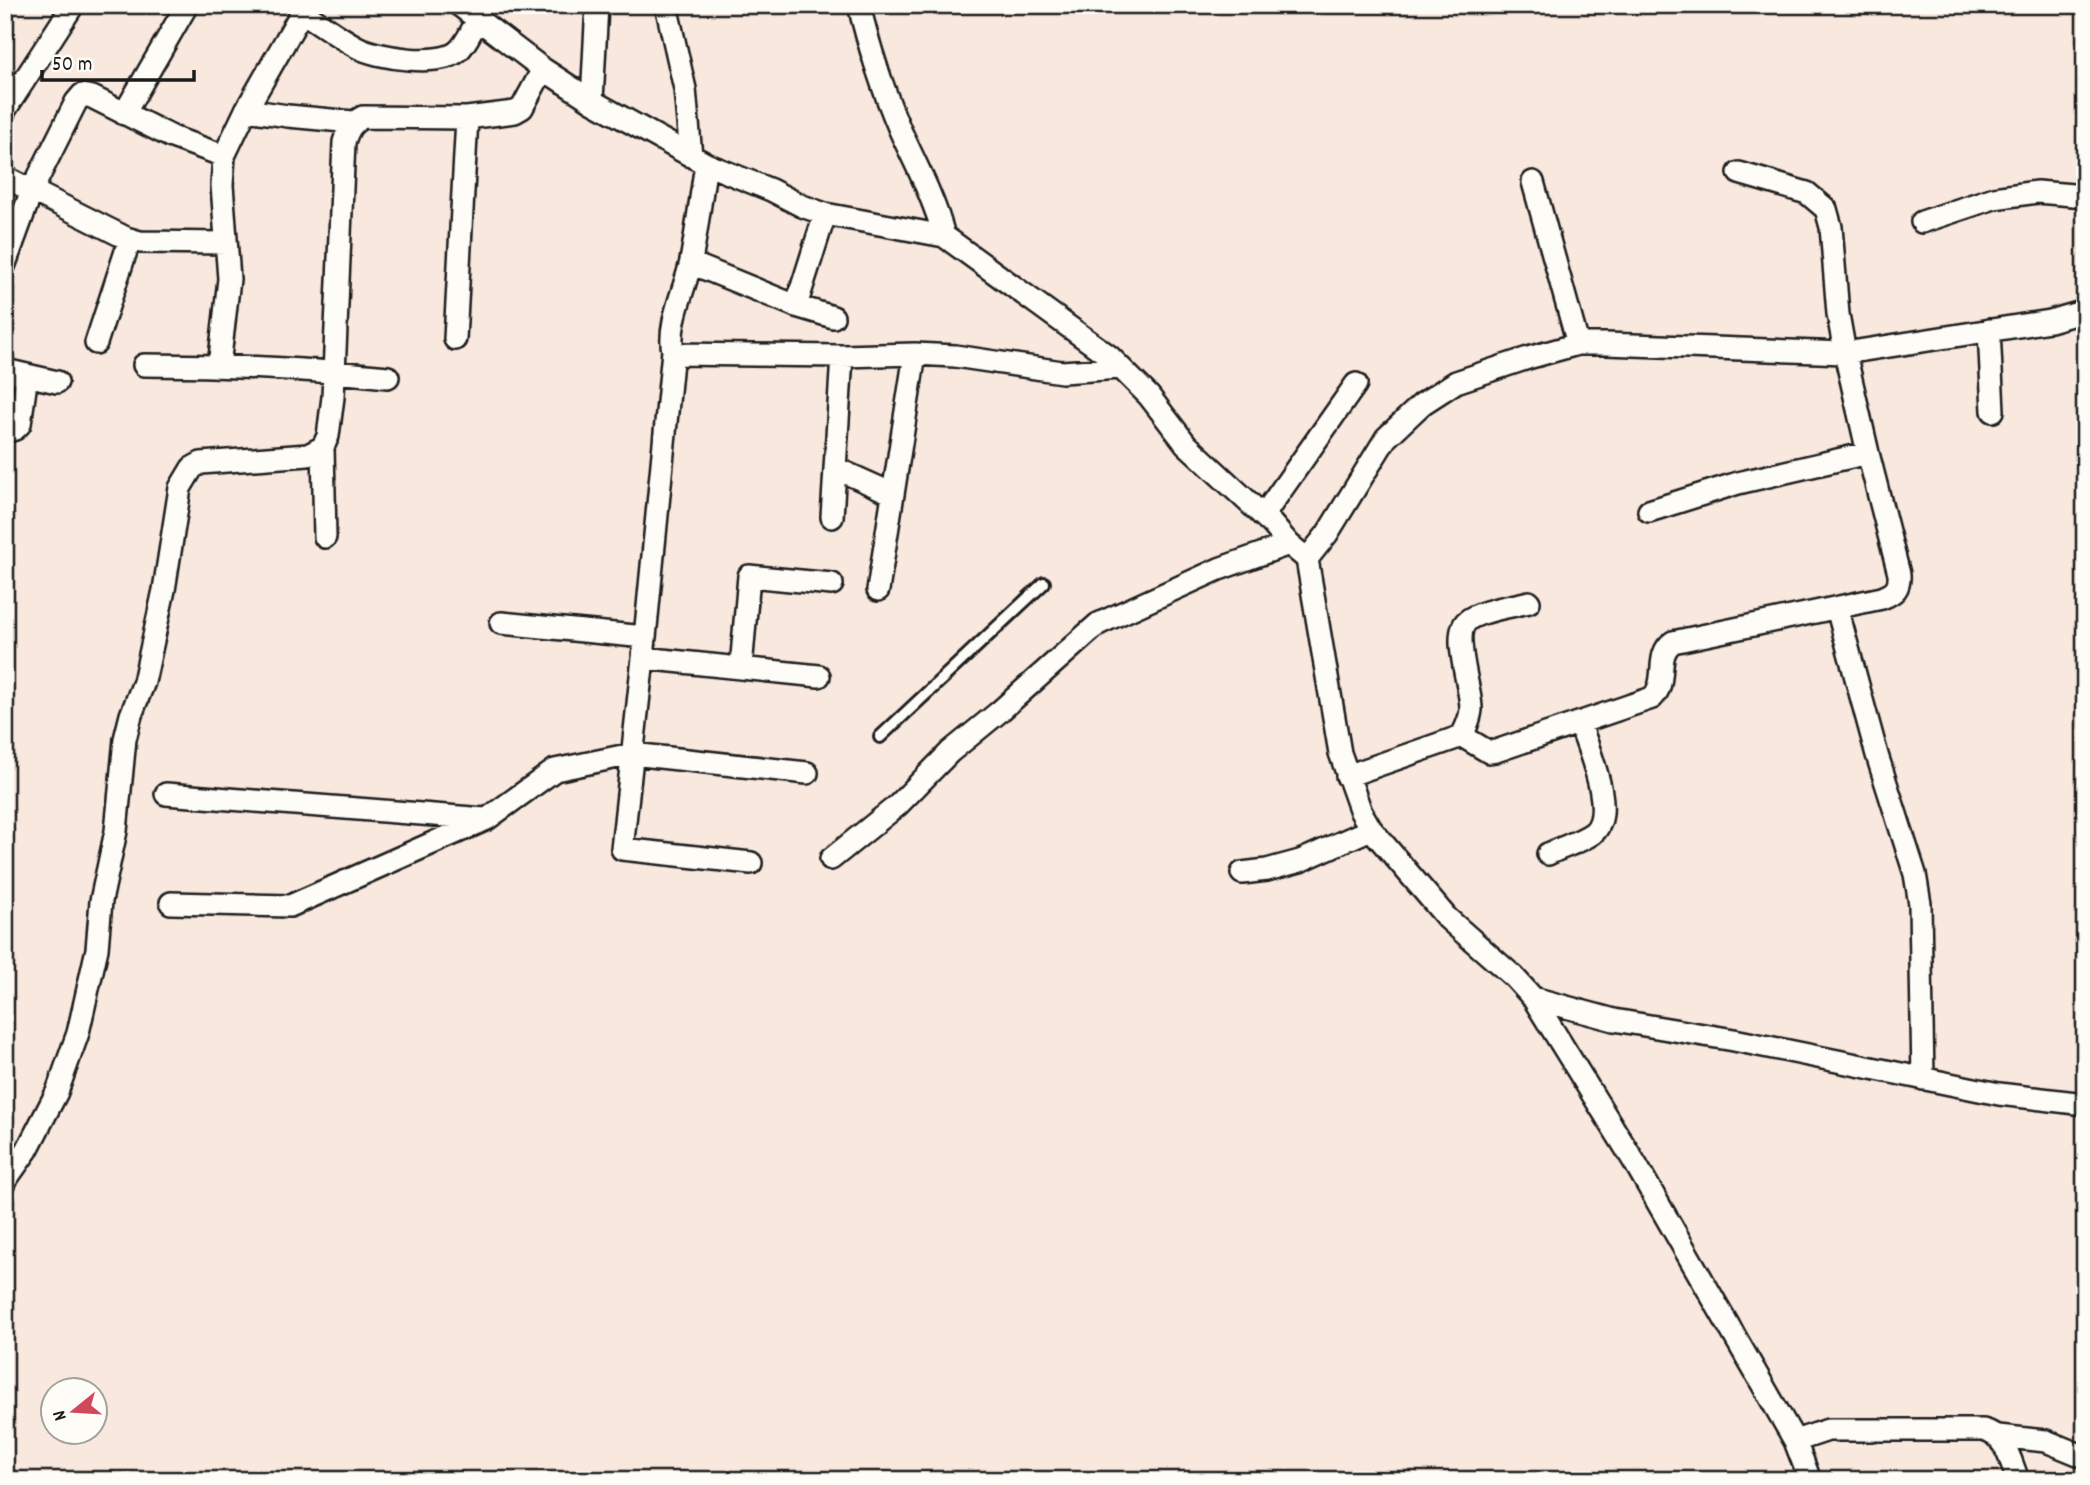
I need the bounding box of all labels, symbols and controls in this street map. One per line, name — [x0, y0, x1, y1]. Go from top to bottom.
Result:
scale bar — [42, 38, 194, 82]
text: 50 m — [52, 51, 92, 81]
north arrow — [38, 1376, 108, 1446]
text: N — [47, 1407, 75, 1424]

